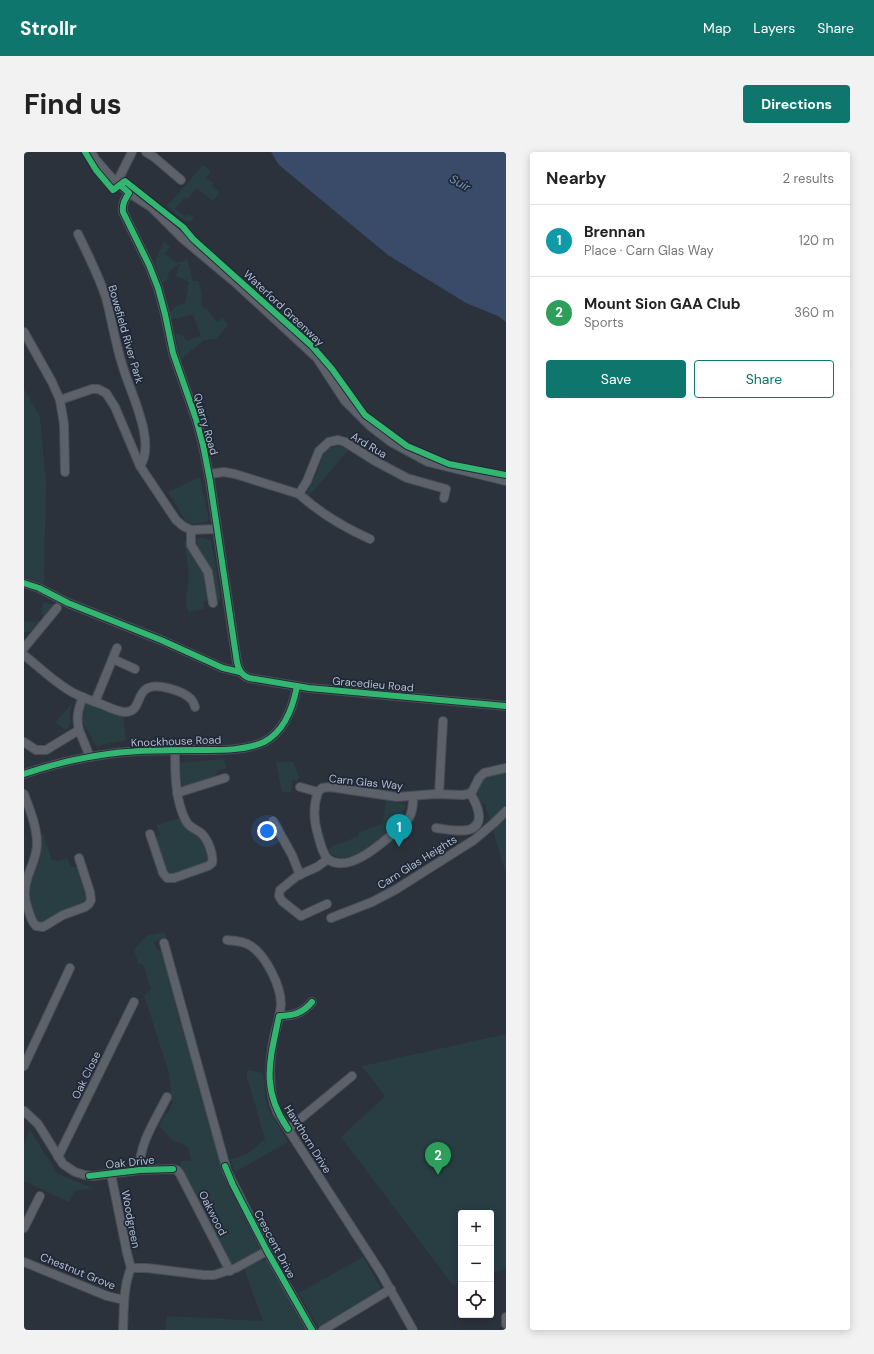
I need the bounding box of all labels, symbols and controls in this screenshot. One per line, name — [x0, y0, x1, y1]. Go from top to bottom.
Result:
text: Strollr — [20, 16, 77, 41]
text: Map — [703, 19, 731, 37]
text: Layers — [753, 19, 795, 37]
text: Share — [817, 19, 854, 37]
button: Directions — [743, 85, 850, 123]
text: Find us — [24, 86, 122, 123]
text: Nearby — [546, 167, 606, 189]
text: 2 results — [783, 170, 834, 187]
water label: Suir — [447, 171, 474, 195]
text: Brennan — [584, 222, 645, 242]
text: 1 — [557, 232, 561, 249]
text: 120 m — [799, 232, 834, 249]
text: Place · Carn Glas Way — [584, 242, 714, 259]
street label: Waterford Greenway — [241, 267, 327, 349]
street label: Bowefield River Park — [105, 283, 147, 385]
text: Mount Sion GAA Club — [584, 294, 741, 314]
text: 2 — [555, 304, 563, 321]
text: 360 m — [794, 304, 834, 321]
text: Sports — [584, 314, 624, 331]
button: Save — [546, 360, 686, 398]
button: Share — [694, 360, 834, 398]
street label: Quarry Road — [191, 392, 222, 457]
street label: Ard Rua — [348, 429, 390, 461]
street label: Gracedieu Road — [332, 673, 414, 695]
street label: Knockhouse Road — [131, 732, 222, 750]
street label: Carn Glas Way — [328, 771, 404, 793]
pin: 1 — [386, 814, 412, 847]
your location — [257, 821, 277, 841]
street label: Carn Glas Heights — [375, 832, 459, 892]
street label: Oak Close — [68, 1049, 104, 1101]
street label: Hawthorn Drive — [281, 1102, 335, 1176]
pin: 2 — [425, 1142, 451, 1175]
street label: Oak Drive — [105, 1152, 155, 1172]
street label: Oakwood — [196, 1188, 230, 1238]
street label: Woodgreen — [119, 1189, 143, 1249]
street label: Crescent Drive — [251, 1207, 299, 1281]
map controls — [458, 1210, 494, 1318]
button: + — [458, 1210, 494, 1246]
button: − — [458, 1246, 494, 1282]
street label: Chestnut Grove — [38, 1250, 118, 1292]
button: locate — [458, 1282, 494, 1318]

